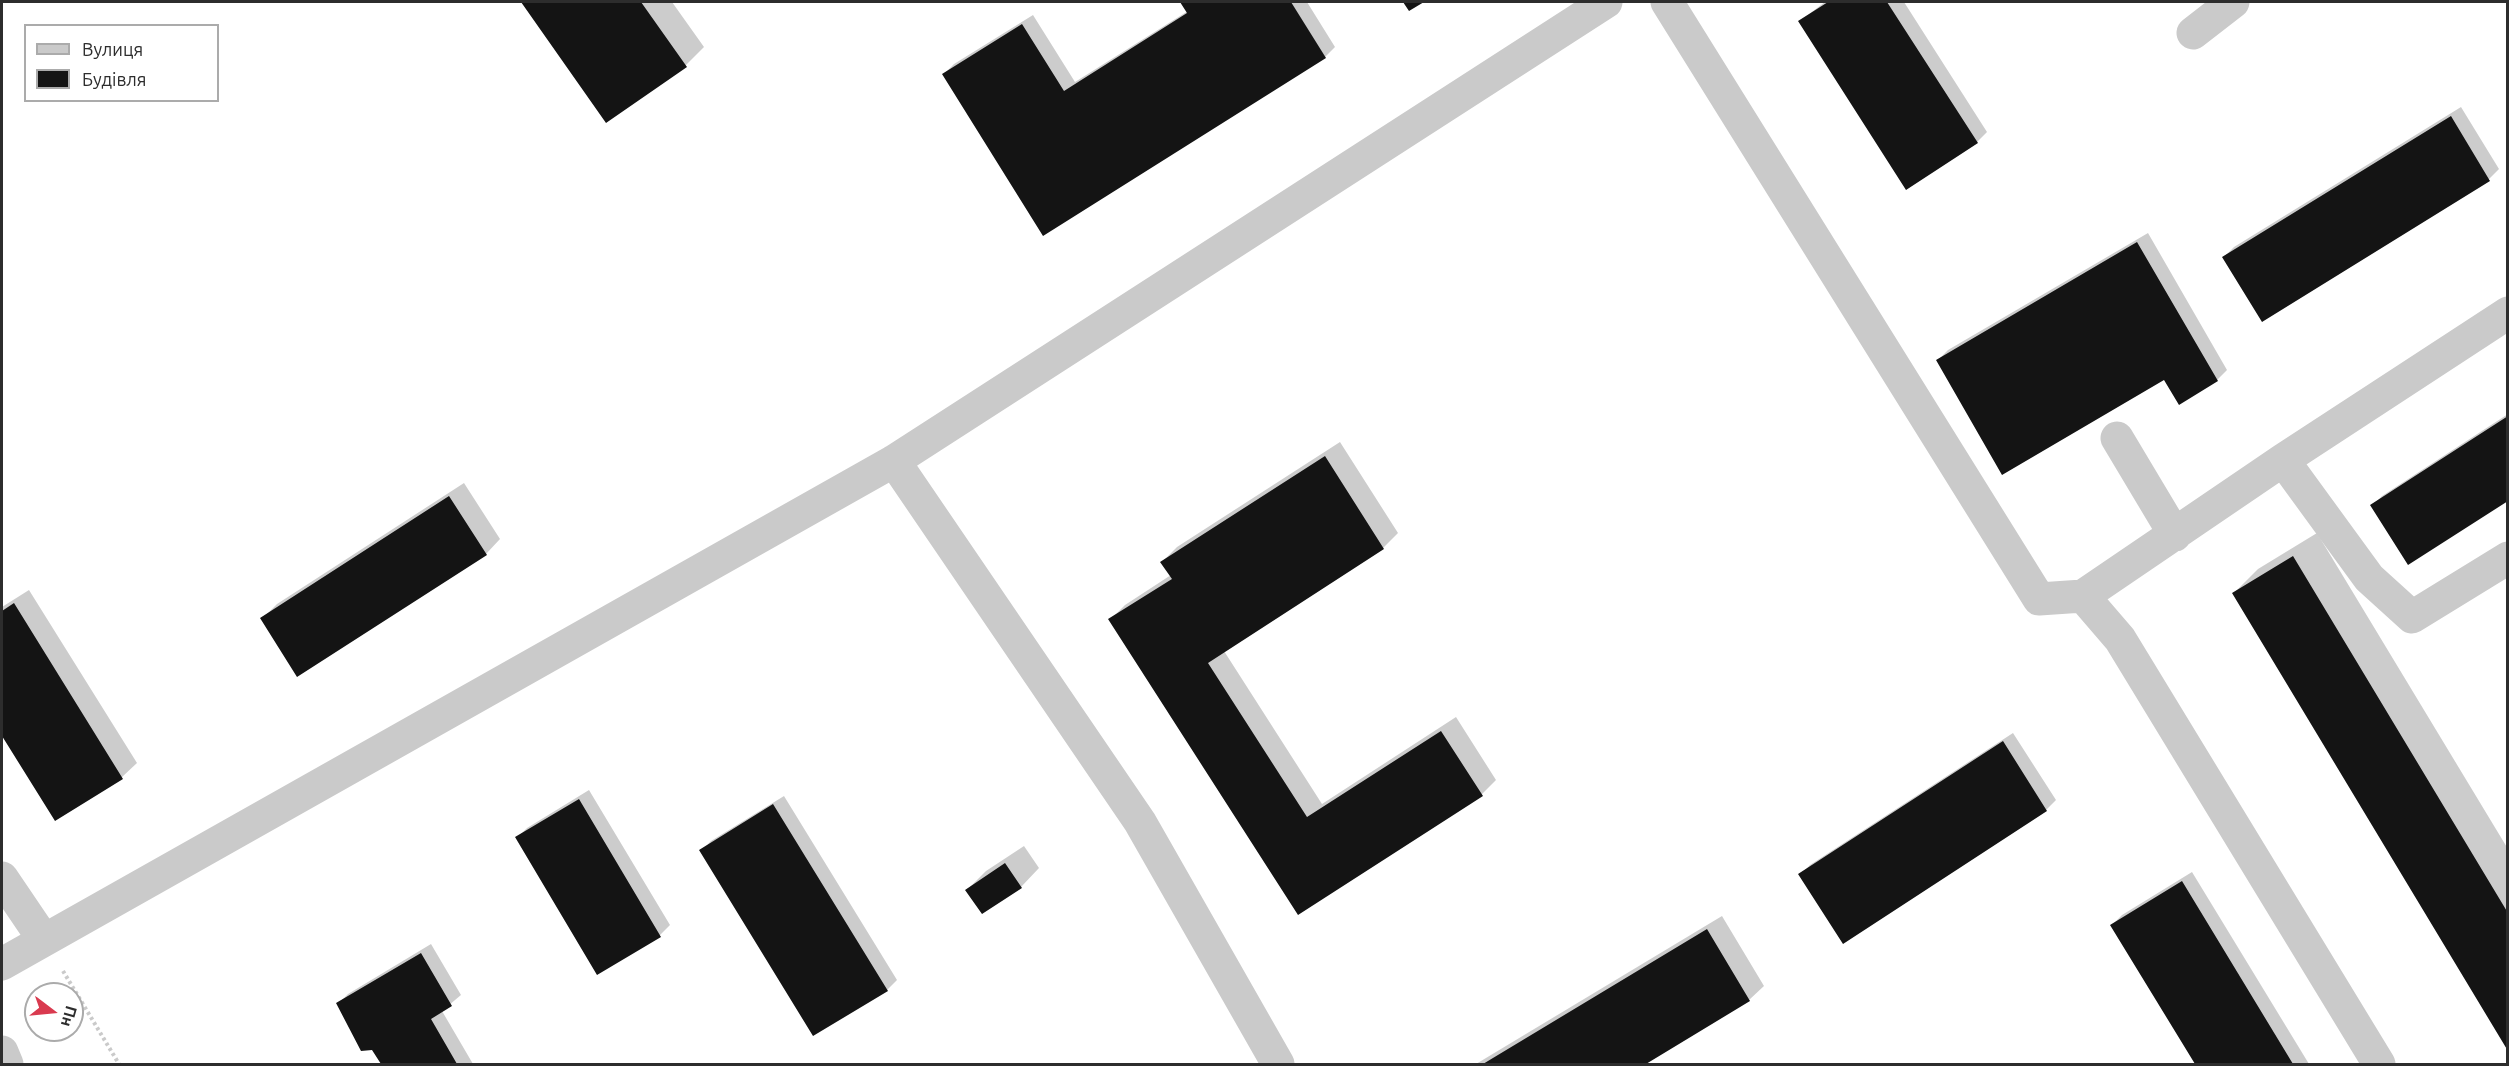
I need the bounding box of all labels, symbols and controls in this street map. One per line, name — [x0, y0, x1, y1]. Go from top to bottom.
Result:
legend — [24, 24, 219, 102]
text: Вулиця — [82, 39, 143, 59]
text: Будівля — [82, 69, 147, 89]
north arrow — [24, 982, 84, 1042]
text: Пн — [58, 1004, 81, 1029]

